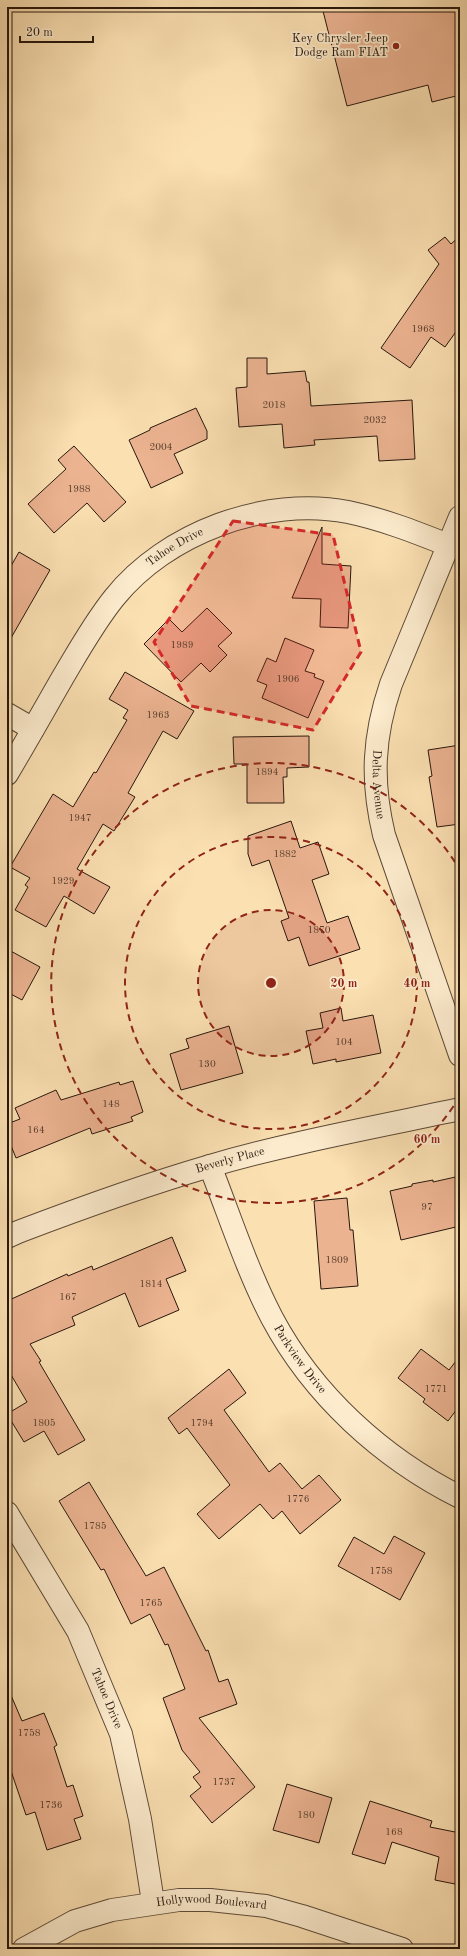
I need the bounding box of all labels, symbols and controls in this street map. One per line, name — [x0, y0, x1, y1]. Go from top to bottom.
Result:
scale bar — [20, 18, 93, 44]
text: 20 m — [26, 27, 53, 39]
place label: Key Chrysler Jeep Dodge Ram FIAT — [292, 33, 388, 59]
marker: Key Chrysler Jeep Dodge Ram FIAT — [391, 41, 401, 51]
house number: 1968 — [411, 324, 435, 334]
house number: 2018 — [262, 400, 286, 410]
house number: 2032 — [363, 415, 387, 425]
house number: 2004 — [149, 442, 173, 452]
house number: 1988 — [67, 484, 91, 494]
street label: Tahoe Drive — [144, 526, 206, 569]
house number: 1989 — [170, 640, 194, 650]
house number: 1906 — [276, 674, 300, 684]
house number: 1963 — [146, 710, 170, 720]
street label: Delta Avenue — [370, 749, 387, 821]
house number: 1894 — [255, 767, 279, 777]
house number: 1947 — [68, 813, 92, 823]
house number: 1882 — [273, 849, 297, 859]
house number: 1929 — [51, 876, 75, 886]
house number: 1870 — [307, 925, 331, 935]
centre of rings — [264, 976, 278, 990]
text: 20 m — [331, 978, 358, 990]
text: 40 m — [404, 978, 431, 990]
house number: 104 — [335, 1037, 353, 1047]
house number: 130 — [198, 1059, 216, 1069]
house number: 148 — [102, 1099, 120, 1109]
house number: 164 — [27, 1125, 45, 1135]
text: 60 m — [414, 1134, 441, 1146]
street label: Beverly Place — [194, 1145, 266, 1176]
house number: 97 — [421, 1202, 433, 1212]
house number: 1809 — [325, 1255, 349, 1265]
house number: 1814 — [139, 1279, 163, 1289]
house number: 167 — [59, 1292, 77, 1302]
street label: Parkview Drive — [271, 1323, 328, 1396]
house number: 1771 — [424, 1384, 448, 1394]
house number: 1805 — [32, 1418, 56, 1428]
house number: 1794 — [190, 1418, 214, 1428]
house number: 1776 — [286, 1494, 310, 1504]
house number: 1785 — [83, 1521, 107, 1531]
house number: 1758 — [369, 1566, 393, 1576]
house number: 1765 — [139, 1598, 163, 1608]
street label: Tahoe Drive — [88, 1667, 124, 1731]
house number: 1758 — [17, 1728, 41, 1738]
house number: 1737 — [212, 1777, 236, 1787]
house number: 1736 — [39, 1800, 63, 1810]
house number: 180 — [297, 1810, 315, 1820]
house number: 168 — [385, 1827, 403, 1837]
street label: Hollywood Boulevard — [155, 1894, 267, 1912]

